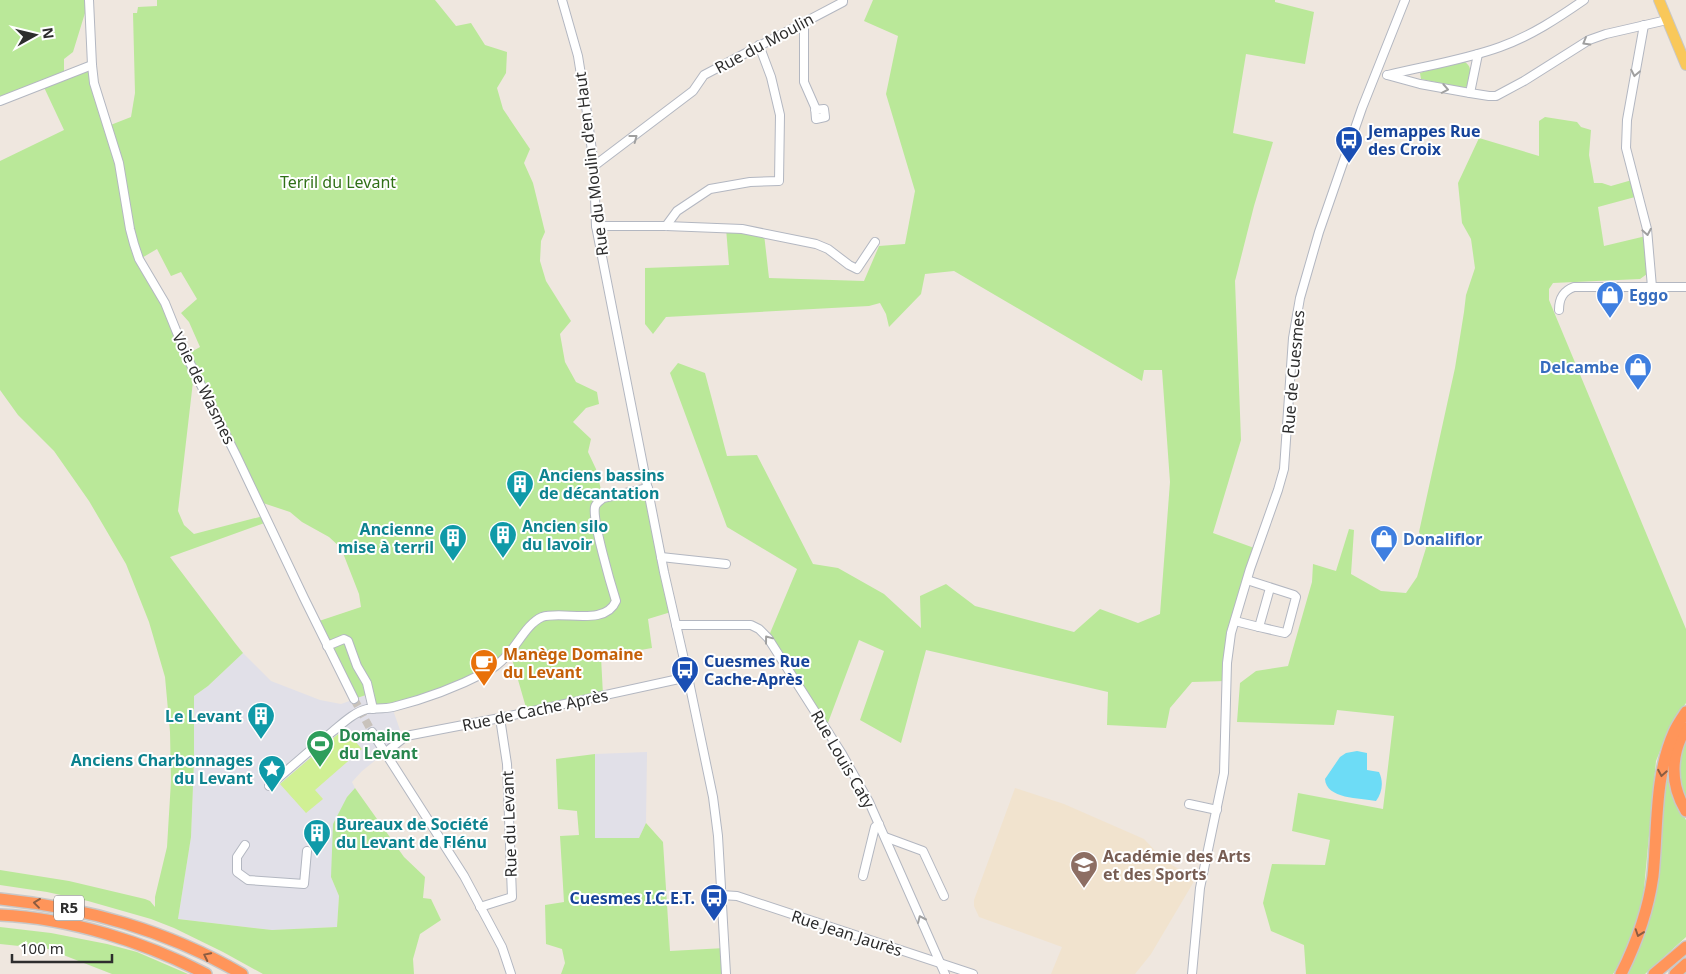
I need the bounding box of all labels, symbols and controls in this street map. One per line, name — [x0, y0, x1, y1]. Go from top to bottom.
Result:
street label: Rue du Moulin — [711, 8, 817, 78]
north arrow — [10, 10, 60, 60]
text: N — [38, 26, 59, 40]
one-way arrow — [1583, 36, 1592, 46]
one-way arrow — [1631, 69, 1641, 77]
street label: Rue du Moulin d'en Haut — [569, 70, 613, 257]
one-way arrow — [1440, 83, 1449, 93]
place label: Jemappes Rue des Croix — [1366, 120, 1480, 160]
bus stop icon: Jemappes Rue des Croix — [1334, 125, 1364, 164]
one-way arrow — [628, 135, 637, 143]
park label: Terril du Levant — [280, 171, 396, 193]
one-way arrow — [1642, 228, 1652, 236]
shop icon: Eggo — [1595, 280, 1625, 319]
place label: Eggo — [1629, 284, 1668, 306]
street label: Rue de Cuesmes — [1277, 309, 1309, 435]
street label: Voie de Wasmes — [167, 328, 241, 448]
shop icon: Delcambe — [1623, 352, 1653, 391]
place label: Delcambe — [1540, 356, 1619, 378]
place label: Anciens bassins de décantation — [539, 464, 665, 504]
building icon: Anciens bassins de décantation — [505, 469, 535, 508]
place label: Ancien silo du lavoir — [522, 515, 608, 555]
place label: Ancienne mise à terril — [338, 518, 434, 558]
building icon: Ancien silo du lavoir — [488, 520, 518, 559]
building icon: Ancienne mise à terril — [438, 523, 468, 562]
shop icon: Donaliflor — [1369, 524, 1399, 563]
place label: Donaliflor — [1403, 528, 1482, 550]
one-way arrow — [765, 635, 774, 645]
place label: Manège Domaine du Levant — [503, 643, 643, 683]
cafe icon: Manège Domaine du Levant — [469, 648, 499, 687]
place label: Cuesmes Rue Cache-Après — [704, 650, 810, 690]
bus stop icon: Cuesmes Rue Cache-Après — [670, 655, 700, 694]
street label: Rue de Cache Après — [460, 684, 610, 736]
building icon: Le Levant — [246, 701, 276, 740]
place label: Le Levant — [165, 705, 242, 727]
street label: Rue Louis Caty — [806, 706, 880, 813]
place label: Domaine du Levant — [339, 724, 418, 764]
sports icon: Domaine du Levant — [305, 729, 335, 768]
place label: Anciens Charbonnages du Levant — [71, 749, 253, 789]
place icon: Anciens Charbonnages du Levant — [257, 754, 287, 793]
one-way arrow — [1657, 769, 1667, 777]
street label: Rue du Levant — [496, 770, 522, 878]
place label: Bureaux de Société du Levant de Flénu — [336, 813, 489, 853]
building icon: Bureaux de Société du Levant de Flénu — [302, 818, 332, 857]
place label: Académie des Arts et des Sports — [1103, 845, 1251, 885]
school or university icon: Académie des Arts et des Sports — [1069, 850, 1099, 889]
bus stop icon: Cuesmes I.C.E.T. — [699, 883, 729, 922]
place label: Cuesmes I.C.E.T. — [570, 887, 695, 909]
road number: R5 — [54, 896, 84, 920]
one-way arrow — [33, 898, 41, 909]
street label: Rue Jean Jaurès — [789, 905, 905, 961]
one-way arrow — [917, 915, 928, 924]
one-way arrow — [1635, 929, 1645, 937]
scale bar — [12, 932, 112, 964]
text: 100 m — [20, 938, 64, 958]
one-way arrow — [203, 952, 212, 962]

